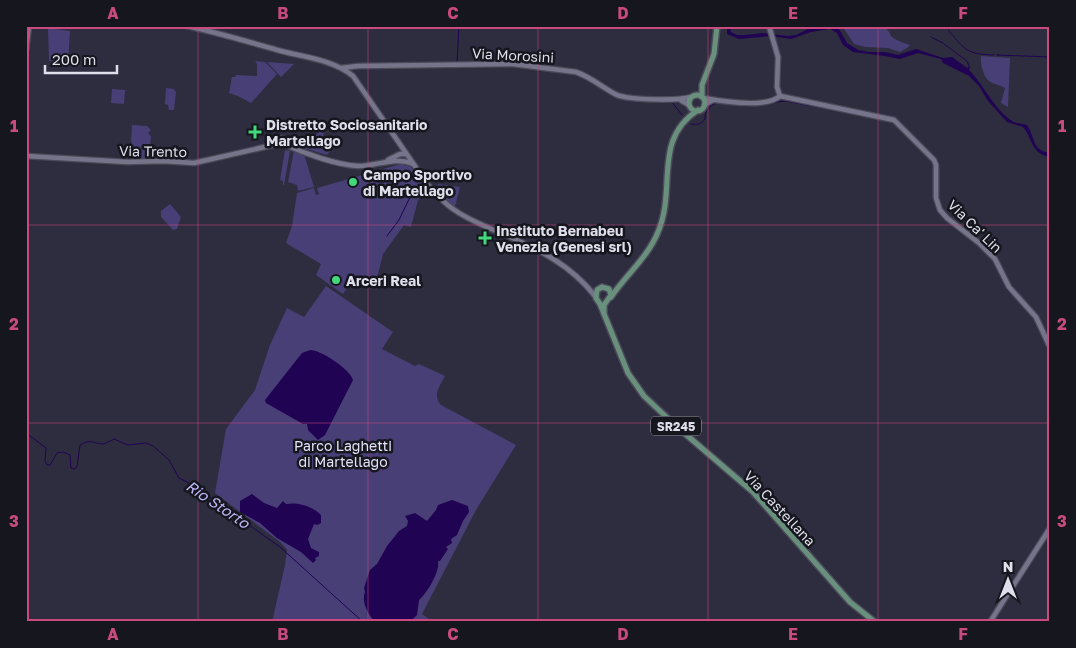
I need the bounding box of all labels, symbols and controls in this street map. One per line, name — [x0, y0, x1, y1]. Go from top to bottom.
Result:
text: A — [107, 3, 119, 23]
text: B — [277, 3, 289, 23]
text: C — [447, 3, 459, 23]
text: D — [617, 3, 629, 23]
text: E — [788, 3, 798, 23]
text: F — [958, 3, 968, 23]
scale bar — [45, 42, 118, 74]
street label: Via Morosini — [471, 44, 555, 66]
text: 200 m — [52, 50, 96, 68]
text: 1 — [10, 116, 18, 136]
place label: Distretto Sociosanitario Martellago — [266, 116, 427, 149]
text: 1 — [1058, 116, 1066, 136]
marker: Distretto Sociosanitario Martellago — [248, 125, 262, 139]
street label: Via Trento — [119, 142, 187, 160]
place label: Campo Sportivo di Martellago — [363, 166, 472, 199]
marker: Campo Sportivo di Martellago — [347, 176, 359, 188]
street label: Via Ca' Lin — [944, 196, 1006, 256]
place label: Instituto Bernabeu Venezia (Genesi srl) — [496, 222, 632, 255]
marker: Instituto Bernabeu Venezia (Genesi srl) — [478, 231, 492, 245]
place label: Arceri Real — [346, 272, 421, 289]
marker: Arceri Real — [330, 274, 342, 286]
text: 2 — [9, 314, 19, 334]
text: 2 — [1057, 314, 1067, 334]
road number: SR245 — [651, 416, 701, 436]
park label: Parco Laghetti di Martellago — [294, 437, 392, 470]
street label: Via Castellana — [741, 467, 819, 549]
water label: Rio Storto — [183, 476, 254, 532]
text: 3 — [9, 511, 19, 531]
text: 3 — [1057, 511, 1067, 531]
north arrow — [984, 556, 1034, 606]
text: N — [1003, 558, 1013, 575]
text: A — [107, 624, 119, 644]
text: B — [277, 624, 289, 644]
text: C — [447, 624, 459, 644]
text: D — [617, 624, 629, 644]
text: E — [788, 624, 798, 644]
text: F — [958, 624, 968, 644]

